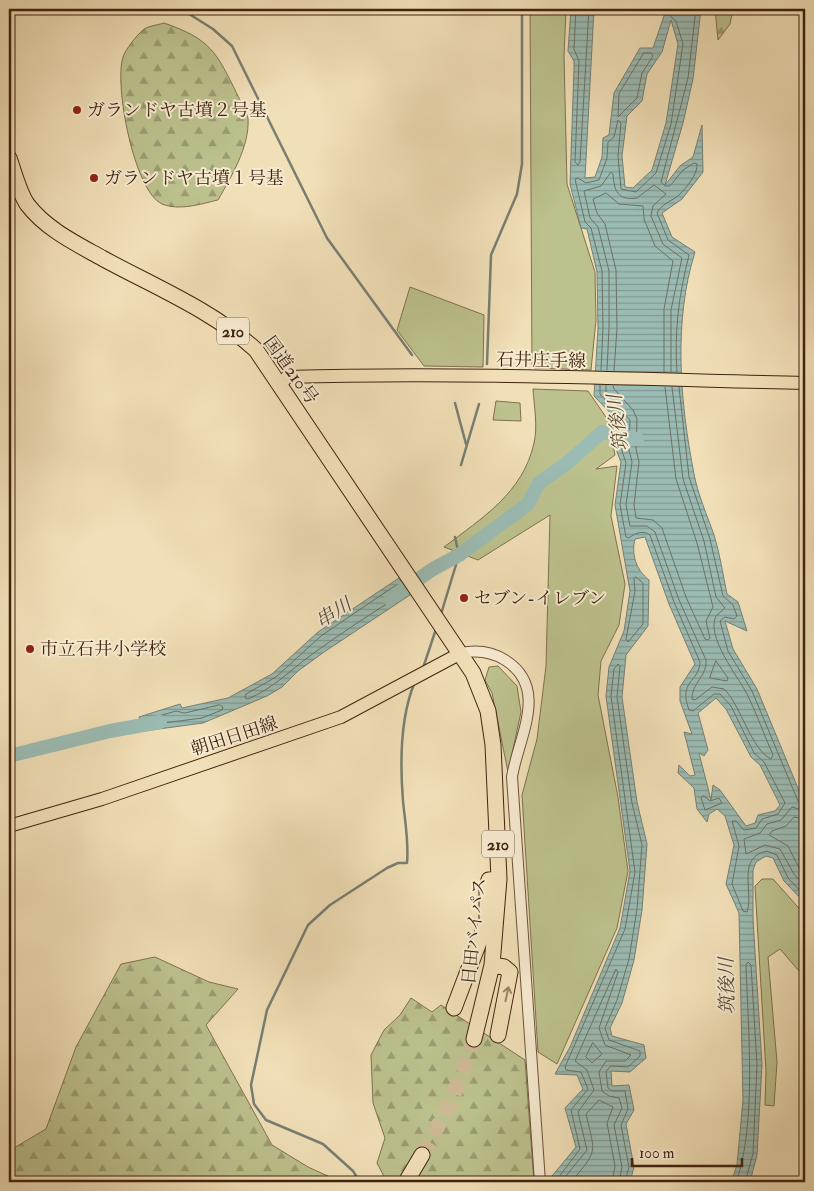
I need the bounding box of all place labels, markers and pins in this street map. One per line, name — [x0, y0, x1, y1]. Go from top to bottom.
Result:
place label: ガランドヤ古墳２号基 — [87, 99, 267, 122]
marker: ガランドヤ古墳２号基 — [71, 104, 83, 116]
place label: ガランドヤ古墳１号基 — [104, 167, 284, 190]
marker: ガランドヤ古墳１号基 — [88, 172, 100, 184]
place label: セブン-イレブン — [474, 587, 606, 610]
marker: セブン-イレブン — [458, 592, 470, 604]
place label: 市立石井小学校 — [40, 638, 166, 661]
marker: 市立石井小学校 — [24, 643, 36, 655]

